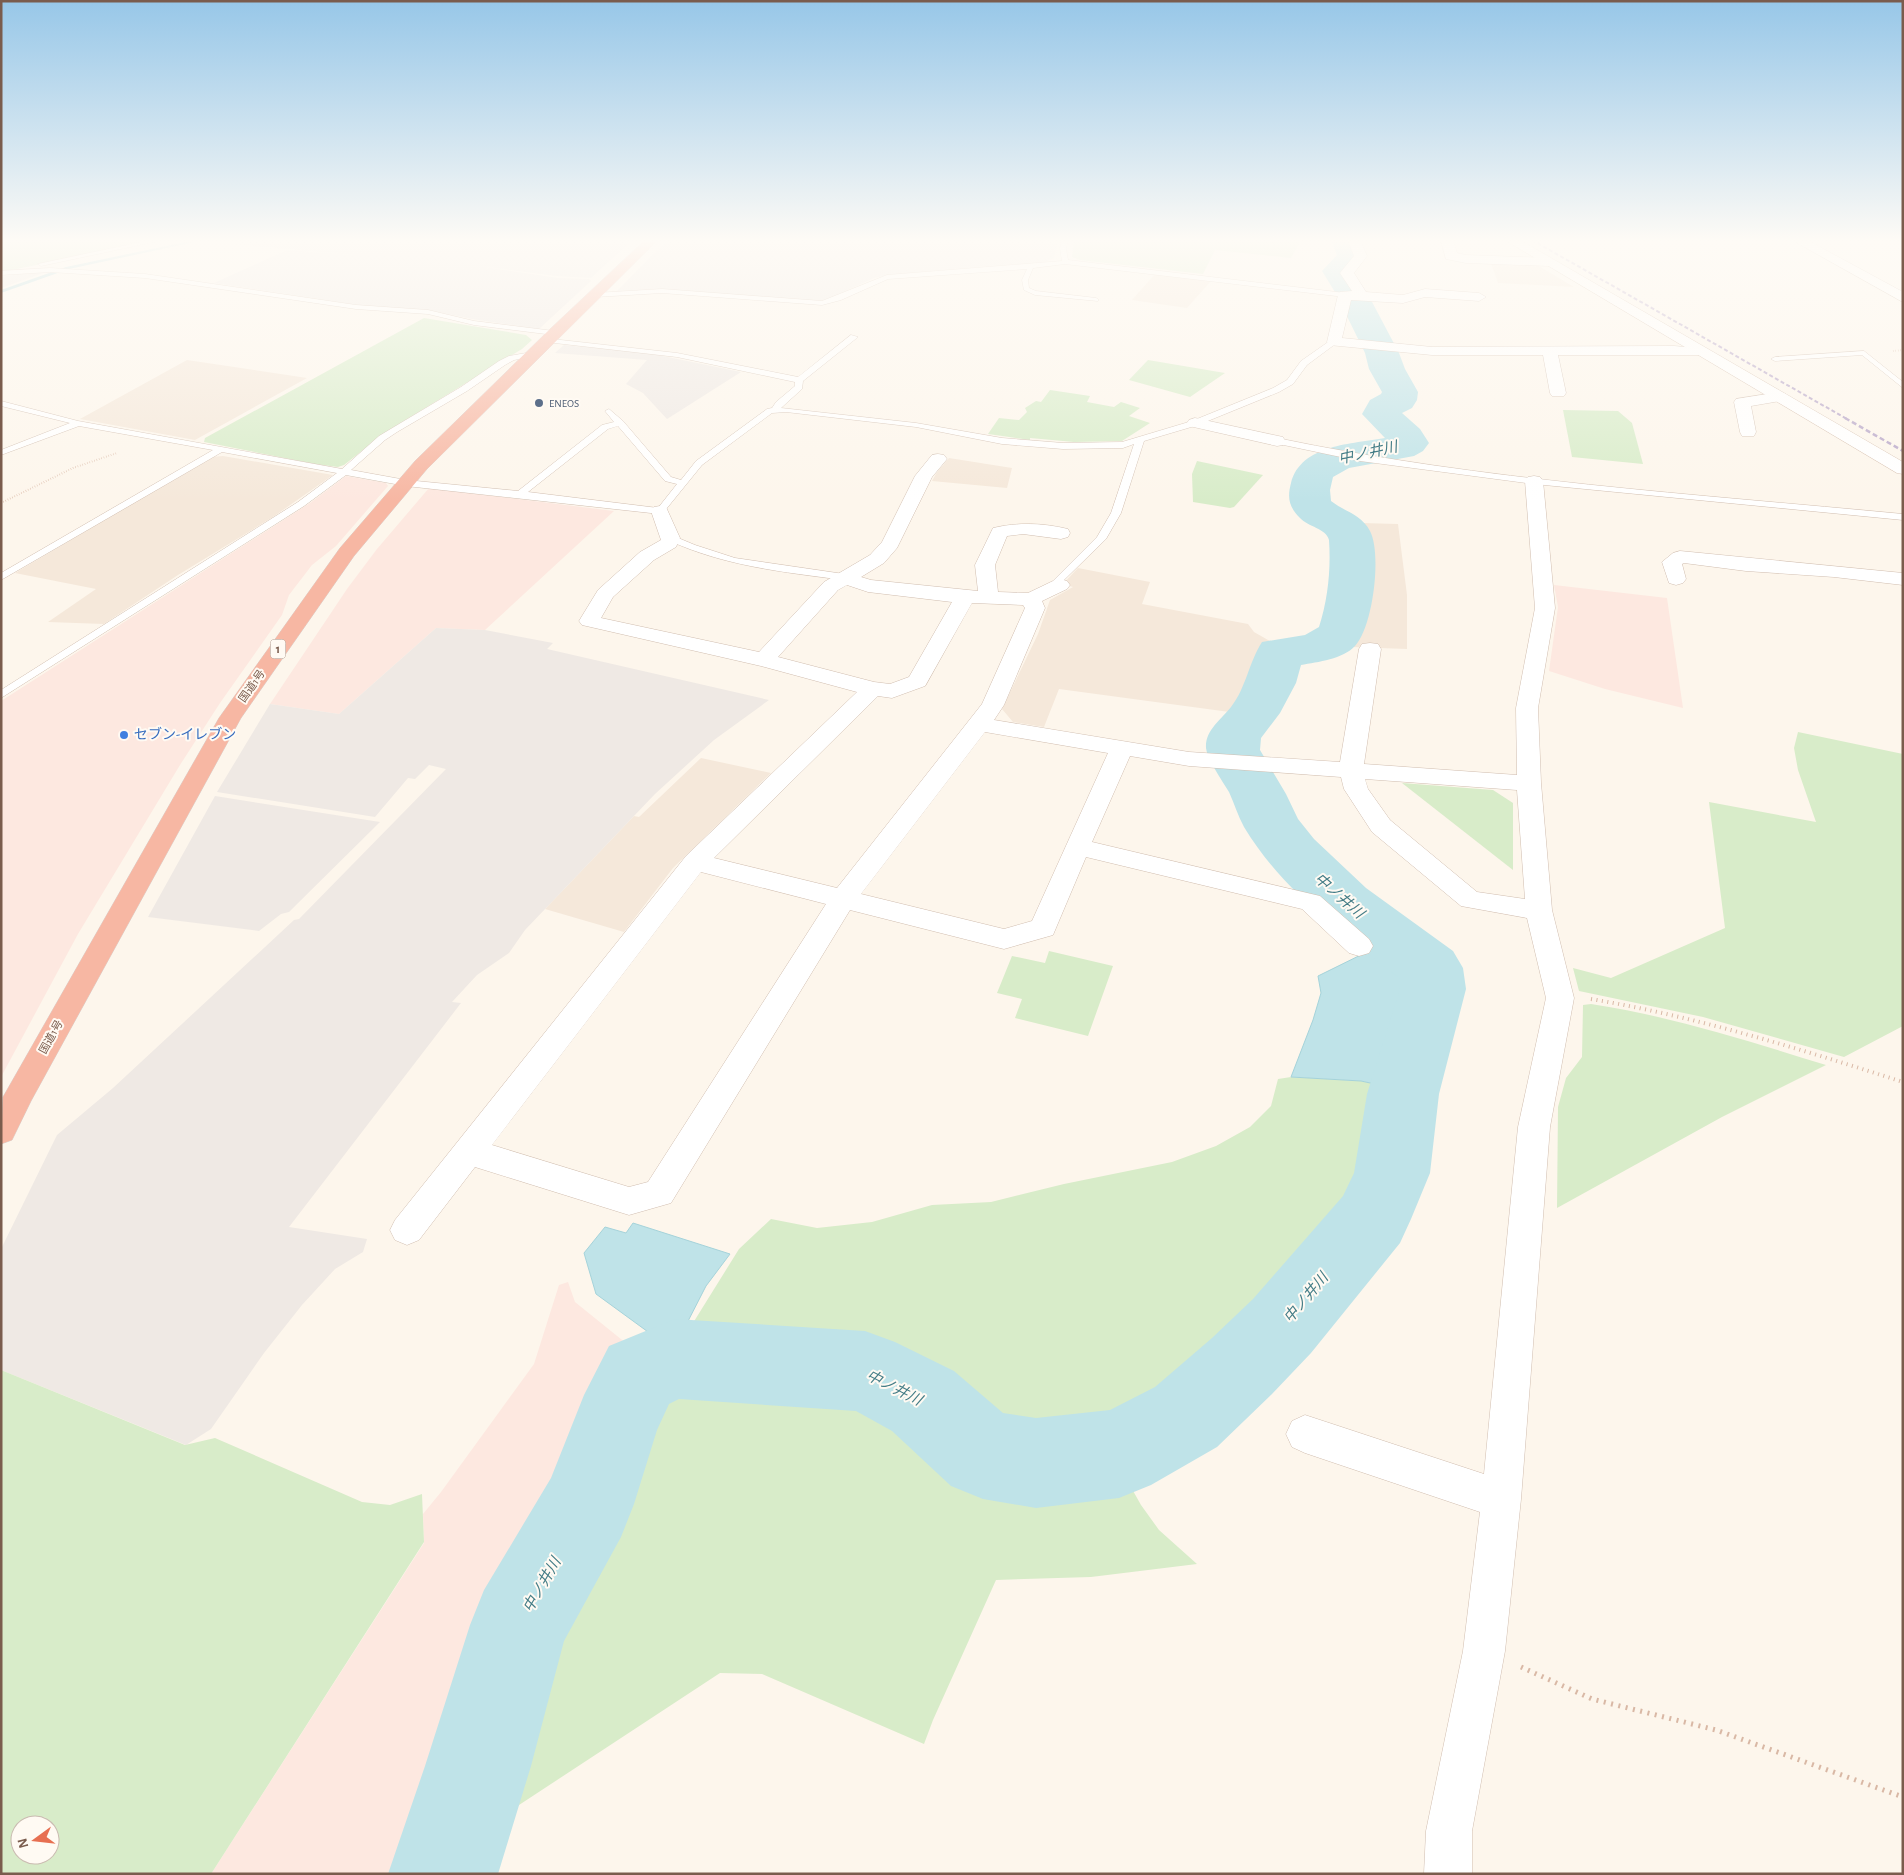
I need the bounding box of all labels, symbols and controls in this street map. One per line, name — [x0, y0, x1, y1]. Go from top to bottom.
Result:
marker: ENEOS — [533, 397, 545, 409]
place label: ENEOS — [549, 398, 579, 409]
water label: 中ノ井川 — [1337, 438, 1401, 467]
road number: 1 — [270, 640, 286, 659]
street label: 国道1号 — [236, 667, 267, 704]
place label: セブン-イレブン — [134, 726, 236, 742]
marker: セブン-イレブン — [118, 729, 130, 741]
water label: 中ノ井川 — [1311, 870, 1369, 923]
street label: 国道1号 — [36, 1018, 65, 1056]
water label: 中ノ井川 — [1280, 1268, 1332, 1326]
water label: 中ノ井川 — [864, 1367, 926, 1409]
water label: 中ノ井川 — [520, 1553, 564, 1615]
north arrow — [10, 1815, 60, 1865]
text: N — [15, 1837, 31, 1850]

